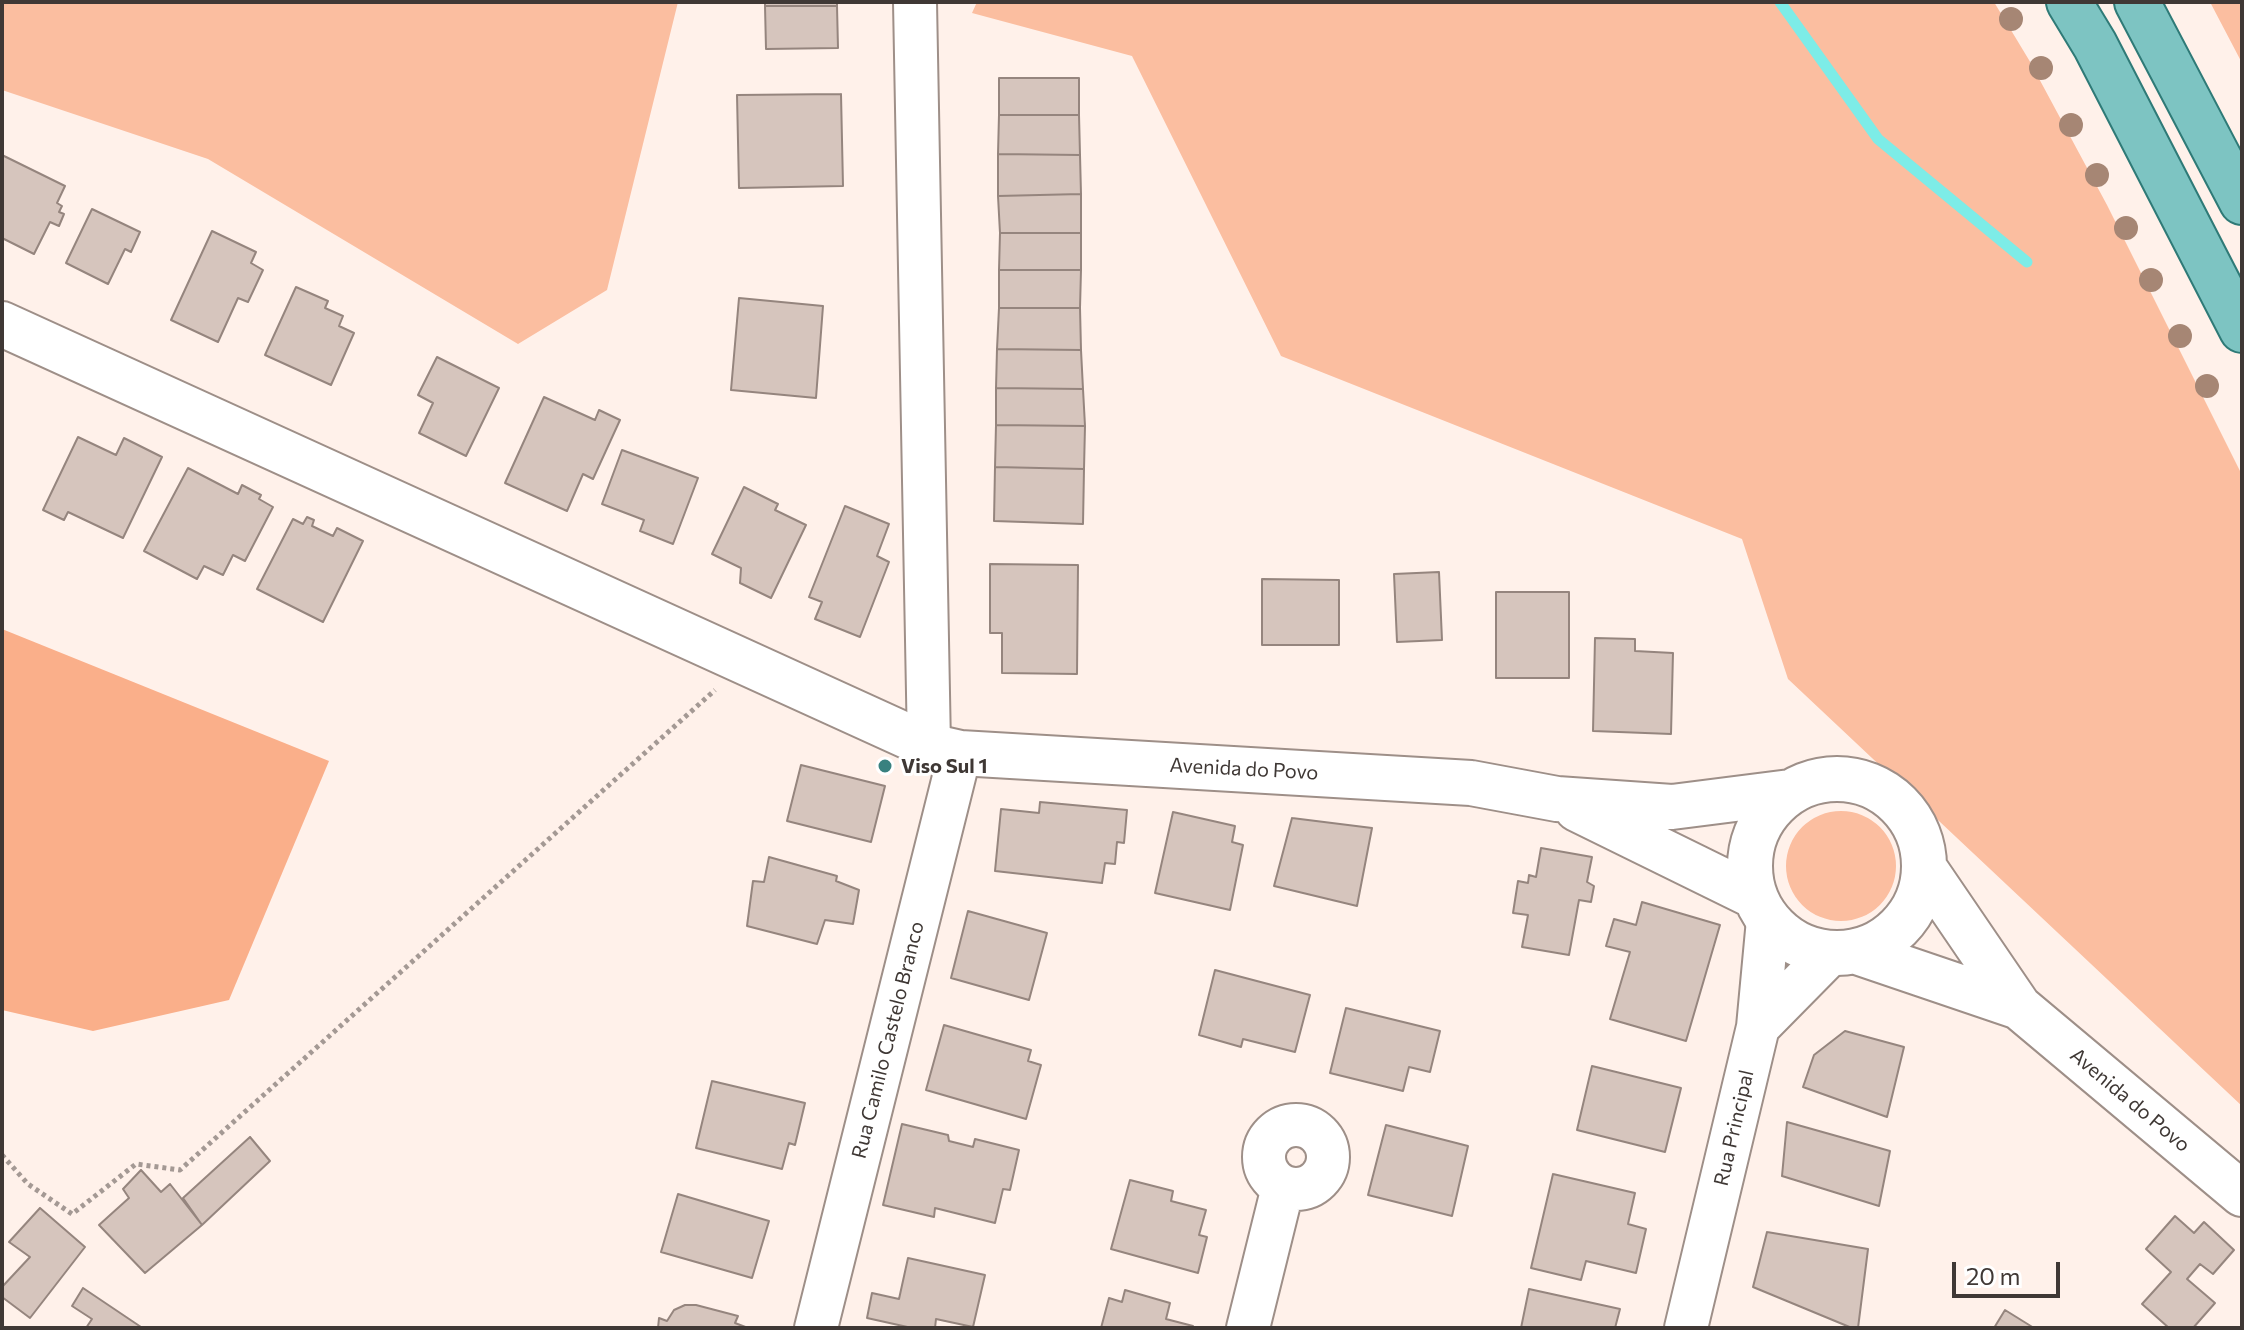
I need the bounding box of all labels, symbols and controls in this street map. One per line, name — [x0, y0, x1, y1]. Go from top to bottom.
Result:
street label: Avenida do Povo — [1169, 753, 1319, 785]
place label: Viso Sul 1 — [901, 754, 988, 778]
marker: Viso Sul 1 — [876, 757, 894, 775]
street label: Rua Camilo Castelo Branco — [847, 919, 929, 1161]
street label: Avenida do Povo — [2065, 1043, 2195, 1157]
street label: Rua Principal — [1709, 1068, 1759, 1188]
scale bar — [1956, 1246, 2064, 1296]
text: 20 m — [1966, 1261, 2020, 1290]

